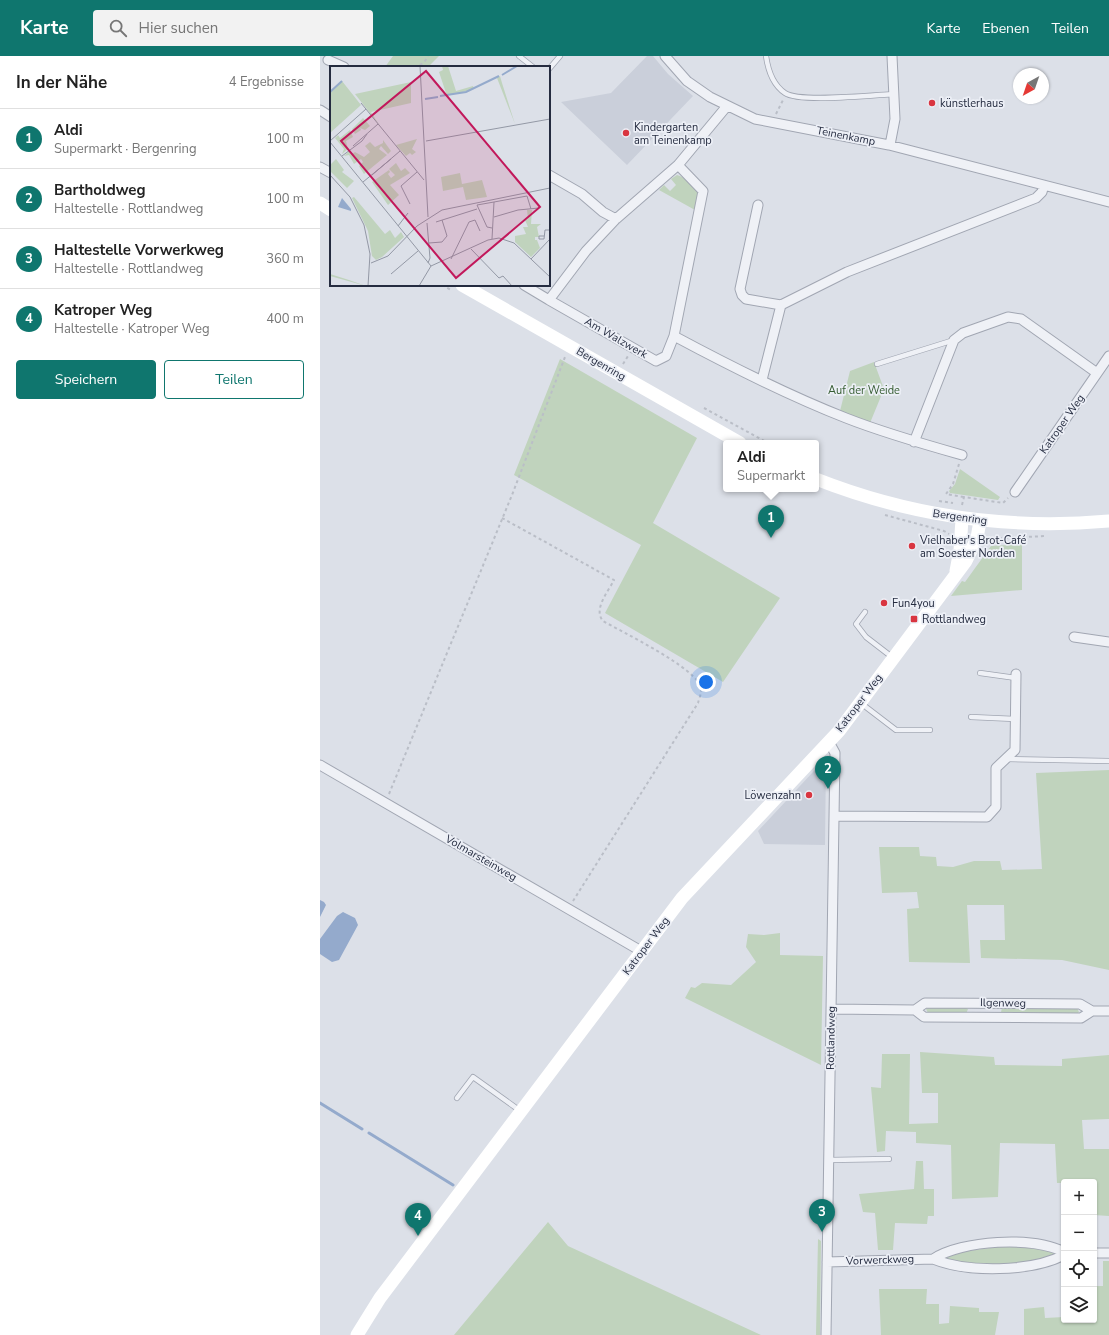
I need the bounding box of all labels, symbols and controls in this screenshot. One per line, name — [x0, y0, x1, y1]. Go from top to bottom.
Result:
search box — [93, 10, 373, 46]
text: Karte — [20, 15, 69, 41]
icon: search — [107, 17, 129, 39]
text: Hier suchen — [139, 18, 218, 38]
text: Karte — [927, 19, 960, 38]
text: Ebenen — [982, 19, 1029, 38]
text: Teilen — [1051, 19, 1089, 38]
inset map — [330, 66, 550, 286]
north arrow — [1013, 68, 1049, 104]
text: In der Nähe — [16, 71, 107, 94]
text: 4 Ergebnisse — [229, 73, 304, 91]
place label: künstlerhaus — [940, 96, 1004, 111]
marker: künstlerhaus — [927, 98, 937, 108]
text: Aldi — [54, 120, 83, 140]
place label: Kindergarten am Teinenkamp — [634, 120, 712, 148]
street label: Teinenkamp — [815, 123, 877, 149]
marker: Kindergarten am Teinenkamp — [621, 128, 631, 138]
text: 1 — [25, 130, 33, 148]
text: 100 m — [266, 130, 304, 148]
text: Supermarkt · Bergenring — [54, 140, 197, 158]
text: Bartholdweg — [54, 180, 146, 200]
text: 2 — [25, 190, 33, 208]
text: 100 m — [266, 190, 304, 208]
text: Haltestelle · Rottlandweg — [54, 200, 203, 218]
text: Haltestelle Vorwerkweg — [54, 240, 224, 260]
text: 3 — [25, 250, 33, 268]
text: 360 m — [266, 250, 304, 268]
text: Haltestelle · Rottlandweg — [54, 260, 203, 278]
text: Katroper Weg — [54, 300, 152, 320]
text: 4 — [25, 310, 33, 328]
text: 400 m — [266, 310, 304, 328]
street label: Am Walzwerk — [582, 314, 651, 362]
text: Haltestelle · Katroper Weg — [54, 320, 210, 338]
street label: Bergenring — [573, 344, 629, 384]
button: Speichern — [16, 360, 156, 399]
button: Teilen — [164, 360, 304, 399]
park label: Auf der Weide — [828, 383, 900, 398]
street label: Katroper Weg — [1036, 391, 1088, 457]
popup — [723, 440, 819, 492]
text: Aldi — [737, 447, 766, 467]
text: Supermarkt — [737, 467, 805, 485]
pin: 1 — [758, 505, 784, 538]
street label: Bergenring — [932, 506, 988, 528]
place label: Vielhaber's Brot-Café am Soester Norden — [919, 533, 1026, 561]
marker: Vielhaber's Brot-Café am Soester Norden — [907, 541, 917, 551]
place label: Fun4you — [892, 596, 935, 611]
marker: Fun4you — [879, 598, 889, 608]
place label: Rottlandweg — [922, 612, 986, 627]
marker: Rottlandweg — [909, 614, 919, 624]
street label: Katroper Weg — [832, 671, 886, 735]
your location — [696, 672, 716, 692]
pin: 2 — [815, 756, 841, 789]
place label: Löwenzahn — [744, 788, 801, 803]
marker: Löwenzahn — [804, 790, 814, 800]
street label: Volmarsteinweg — [442, 831, 520, 885]
street label: Katroper Weg — [619, 914, 673, 978]
street label: Ilgenweg — [980, 995, 1026, 1011]
street label: Rottlandweg — [823, 1006, 839, 1070]
map controls — [1061, 1179, 1097, 1323]
button: + — [1061, 1179, 1097, 1215]
pin: 3 — [809, 1199, 835, 1232]
pin: 4 — [405, 1203, 431, 1236]
button: − — [1061, 1215, 1097, 1251]
street label: Vorwerckweg — [845, 1251, 914, 1269]
button: locate — [1061, 1251, 1097, 1287]
button: layers — [1061, 1287, 1097, 1323]

